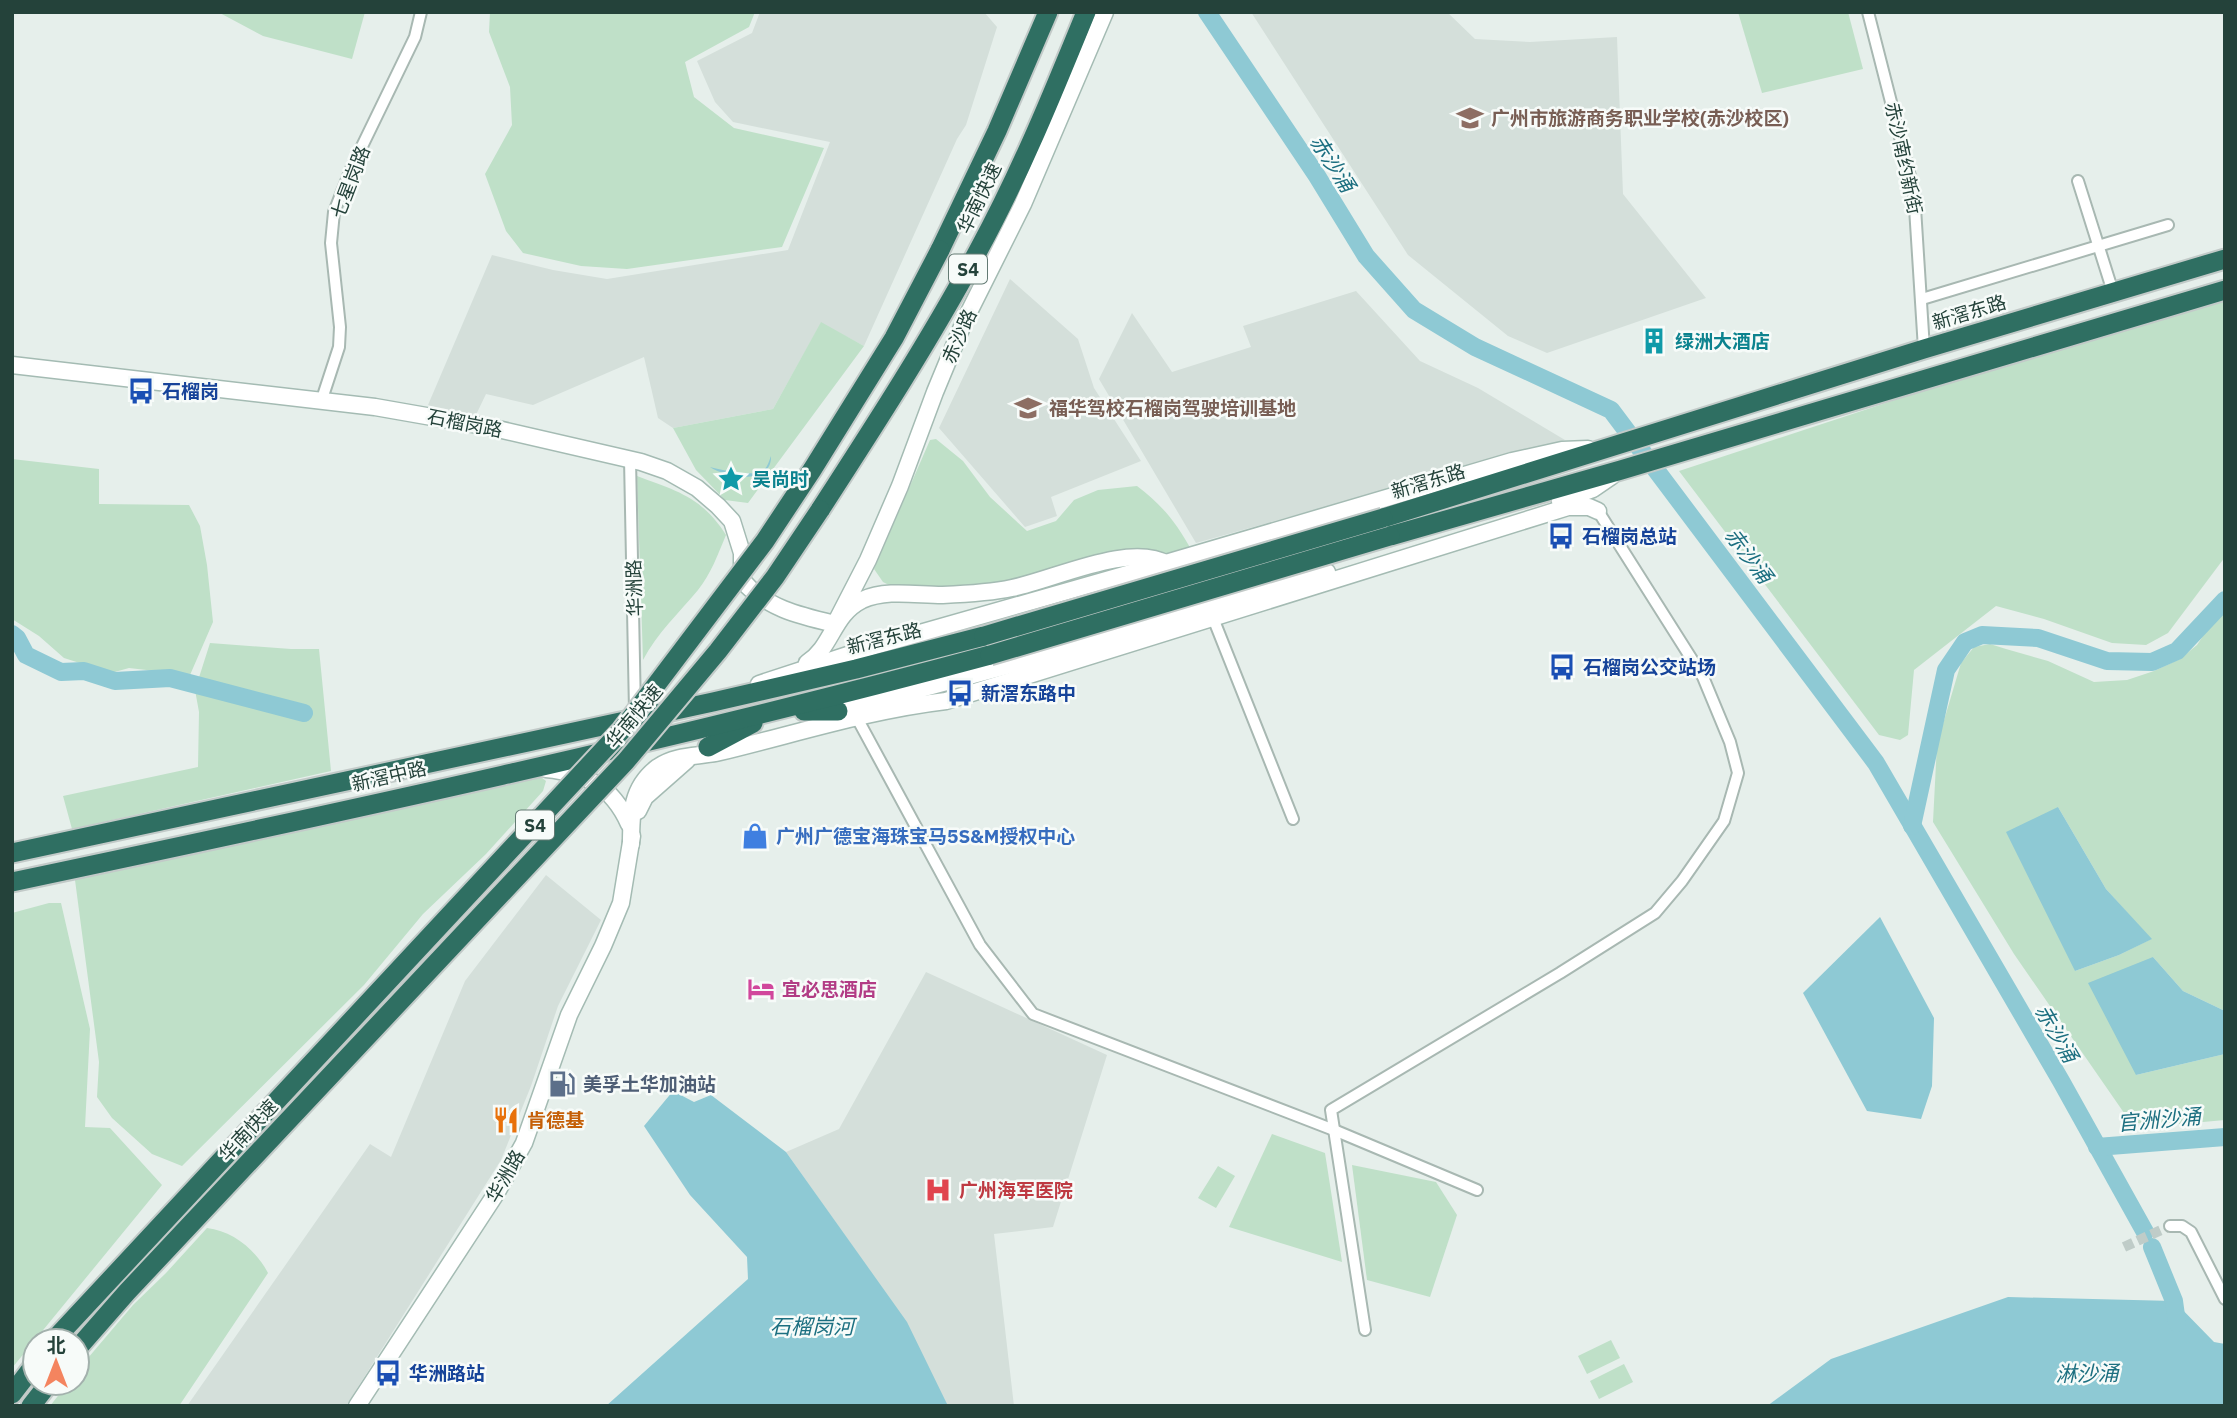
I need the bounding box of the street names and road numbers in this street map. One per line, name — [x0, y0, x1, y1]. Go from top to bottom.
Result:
street label: 赤沙南约新街 — [1880, 100, 1928, 216]
street label: 七星岗路 — [325, 142, 375, 222]
street label: 华南快速 — [952, 159, 1006, 237]
road number: S4 — [949, 255, 987, 284]
street label: 新滘东路 — [1929, 289, 2009, 335]
street label: 赤沙路 — [936, 305, 982, 367]
street label: 石榴岗路 — [425, 404, 505, 442]
street label: 新滘东路 — [1388, 458, 1468, 504]
street label: 华洲路 — [621, 559, 647, 617]
street label: 新滘东路 — [844, 617, 924, 659]
street label: 华南快速 — [600, 679, 668, 753]
street label: 新滘中路 — [349, 756, 429, 796]
road number: S4 — [516, 810, 554, 840]
street label: 华南快速 — [213, 1094, 283, 1166]
street label: 华洲路 — [480, 1145, 530, 1207]

